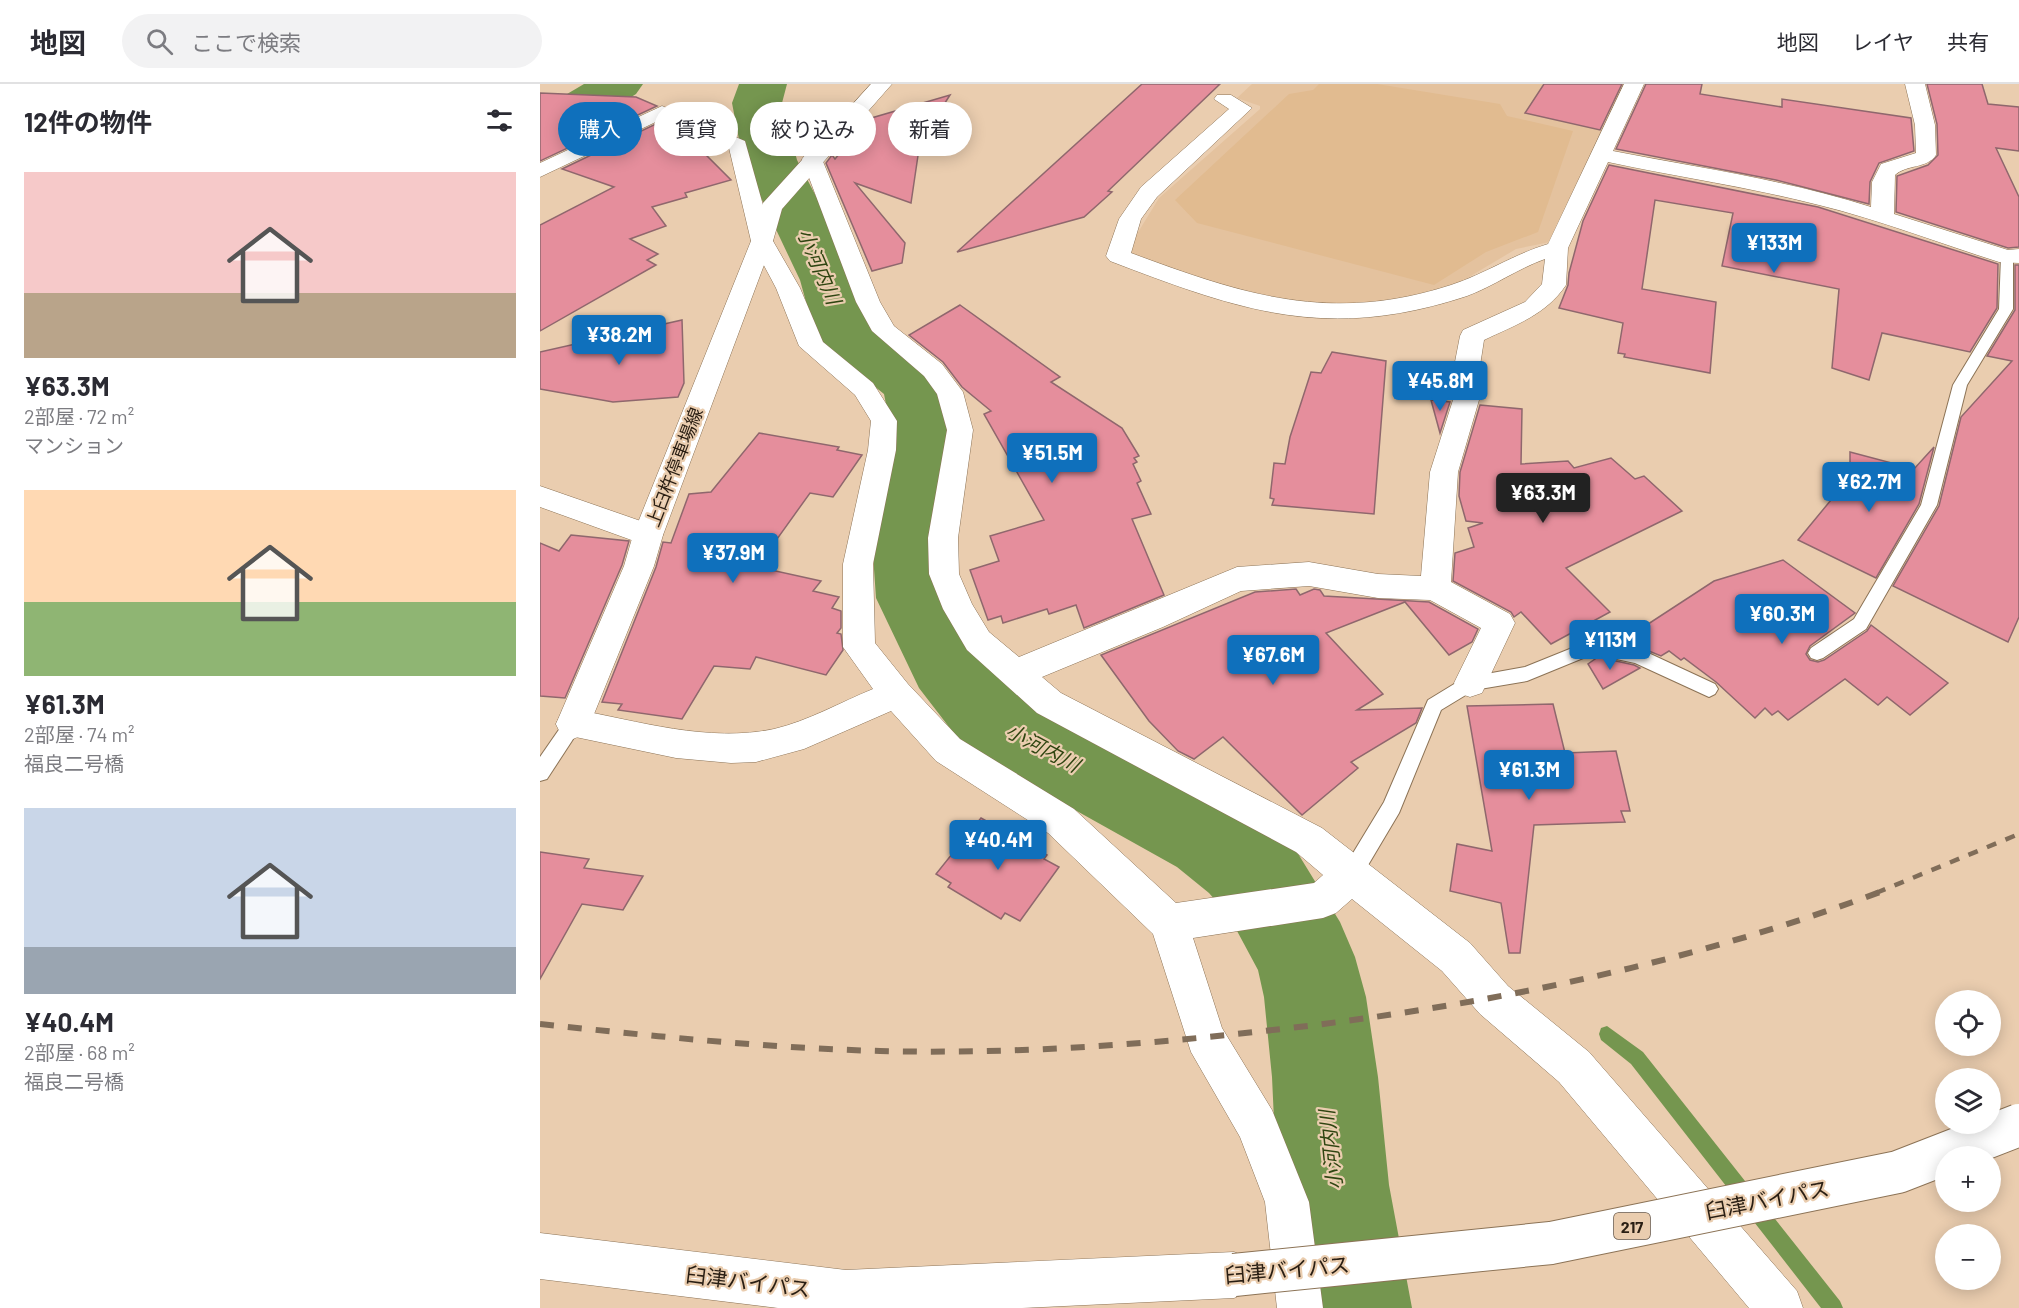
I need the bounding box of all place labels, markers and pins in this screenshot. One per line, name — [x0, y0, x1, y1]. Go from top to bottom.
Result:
pin: ¥133M — [1732, 223, 1816, 274]
pin: ¥38.2M — [570, 315, 668, 366]
pin: ¥45.8M — [1391, 361, 1489, 412]
pin: ¥51.5M — [1003, 433, 1101, 484]
pin: ¥62.7M — [1820, 462, 1918, 513]
pin: ¥63.3M — [1494, 473, 1592, 524]
pin: ¥37.9M — [684, 533, 782, 584]
pin: ¥60.3M — [1733, 594, 1831, 645]
pin: ¥113M — [1568, 620, 1652, 671]
pin: ¥67.6M — [1224, 635, 1322, 686]
pin: ¥61.3M — [1480, 750, 1578, 801]
pin: ¥40.4M — [949, 820, 1047, 871]

